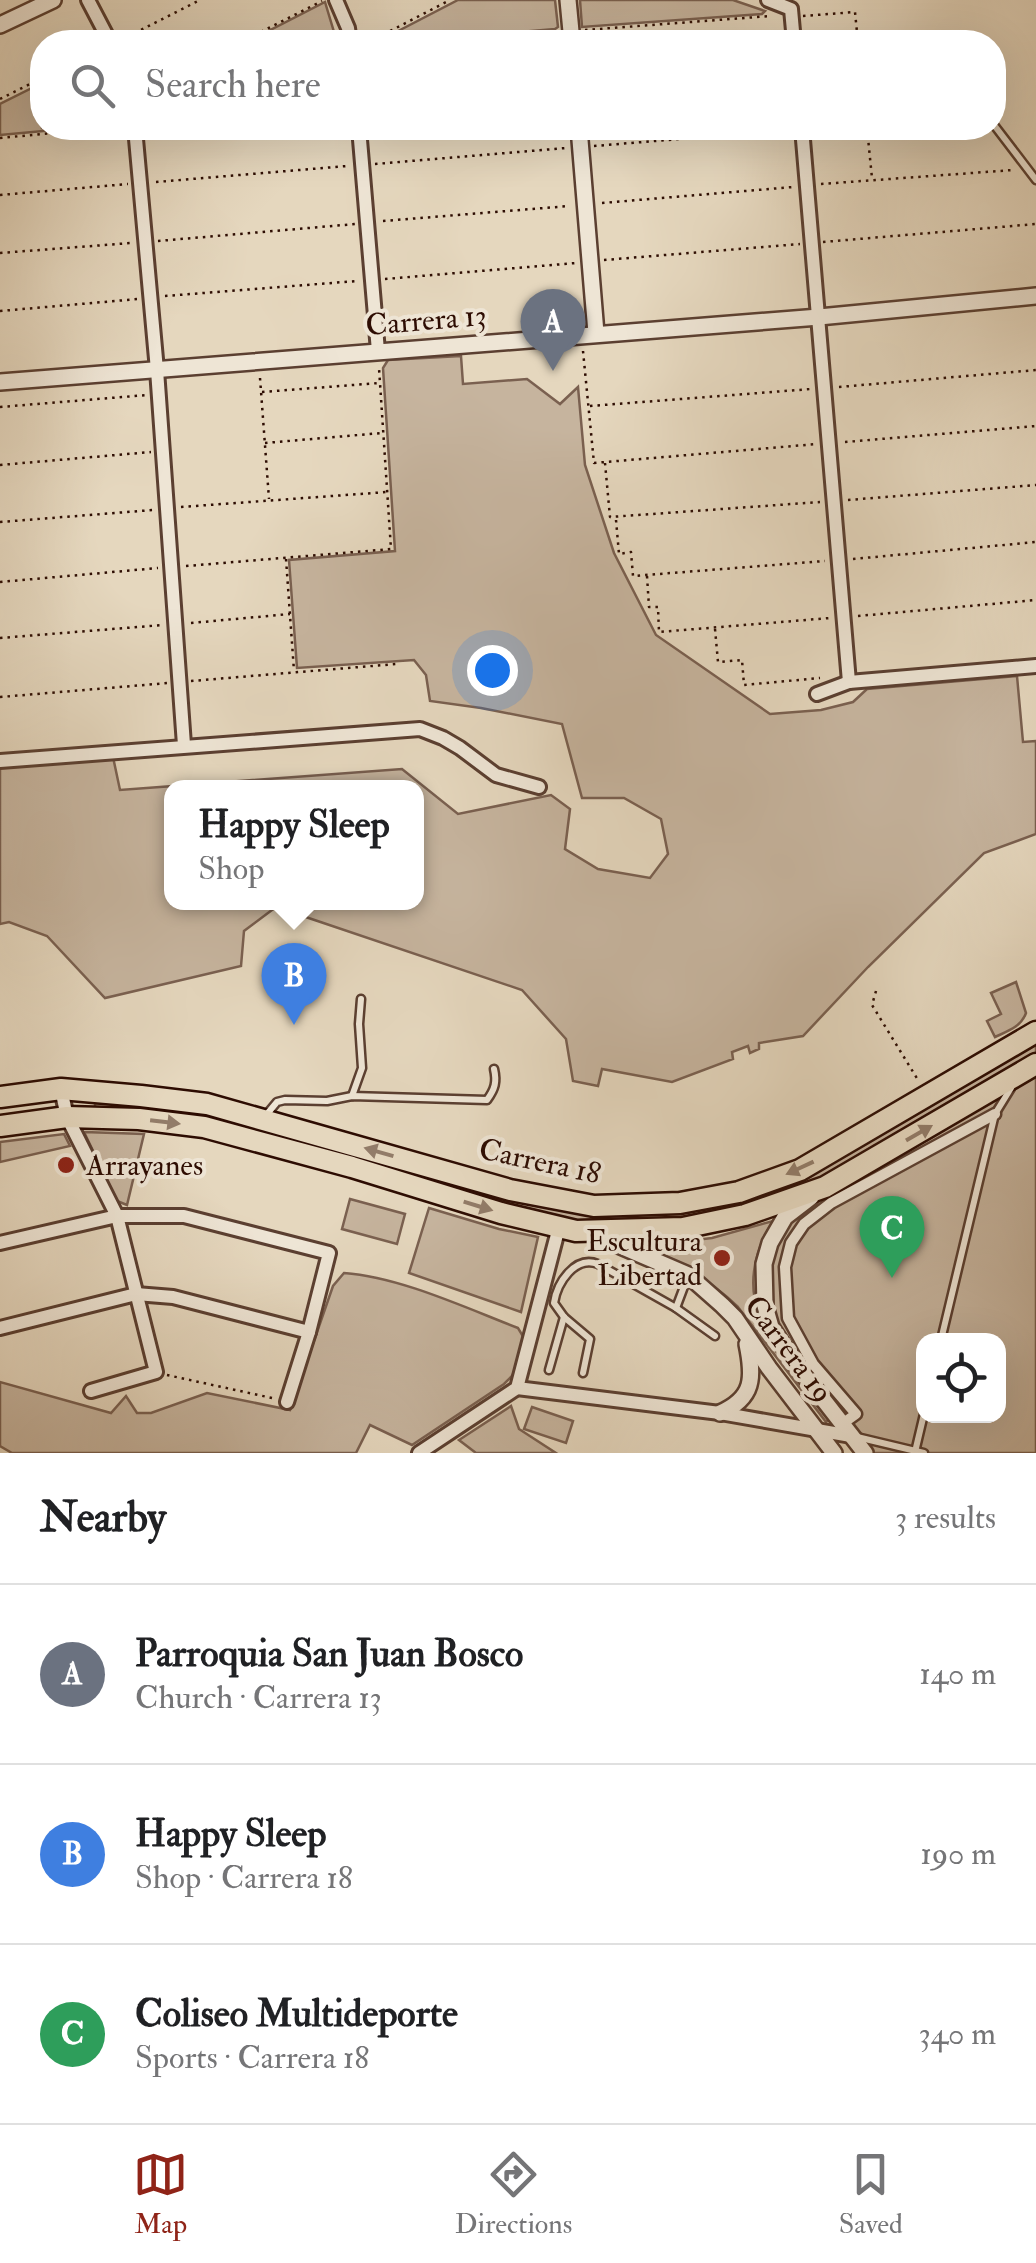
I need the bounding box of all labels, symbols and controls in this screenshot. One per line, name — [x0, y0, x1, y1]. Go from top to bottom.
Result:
search box — [30, 30, 1006, 140]
icon: search — [65, 58, 120, 113]
text: Search here — [145, 61, 321, 109]
pin: A — [520, 288, 586, 371]
street label: Carrera 13 — [364, 297, 488, 344]
your location — [467, 645, 518, 696]
popup — [164, 780, 424, 910]
text: Happy Sleep — [198, 801, 390, 849]
text: Shop — [198, 849, 264, 889]
pin: B — [262, 942, 326, 1025]
one-way arrow — [149, 1114, 181, 1130]
one-way arrow — [905, 1125, 934, 1142]
street label: Carrera 18 — [476, 1131, 604, 1192]
one-way arrow — [363, 1144, 394, 1159]
place label: Arrayanes — [85, 1147, 203, 1184]
marker: Arrayanes — [55, 1154, 77, 1176]
one-way arrow — [785, 1160, 814, 1177]
pin: C — [860, 1196, 924, 1278]
one-way arrow — [463, 1199, 494, 1214]
place label: Escultura Libertad — [586, 1223, 703, 1294]
marker: Escultura Libertad — [711, 1247, 733, 1269]
street label: Carrera 19 — [736, 1288, 841, 1410]
map controls — [916, 1333, 1006, 1423]
button: locate — [916, 1333, 1006, 1423]
text: Nearby — [40, 1492, 166, 1544]
text: 3 results — [895, 1498, 996, 1538]
text: Parroquia San Juan Bosco — [135, 1630, 523, 1678]
text: A — [62, 1654, 83, 1694]
text: 140 m — [919, 1654, 996, 1694]
text: Church · Carrera 13 — [135, 1678, 382, 1718]
text: Happy Sleep — [135, 1810, 326, 1858]
text: B — [62, 1834, 83, 1874]
text: 190 m — [920, 1834, 996, 1874]
text: Shop · Carrera 18 — [135, 1858, 353, 1898]
text: Coliseo Multideporte — [135, 1990, 458, 2038]
text: C — [61, 2014, 84, 2054]
text: 340 m — [919, 2014, 996, 2054]
text: Sports · Carrera 18 — [135, 2038, 369, 2078]
tab: Map — [133, 2147, 188, 2242]
tab: Directions — [455, 2147, 572, 2242]
tab: Saved — [839, 2147, 903, 2242]

